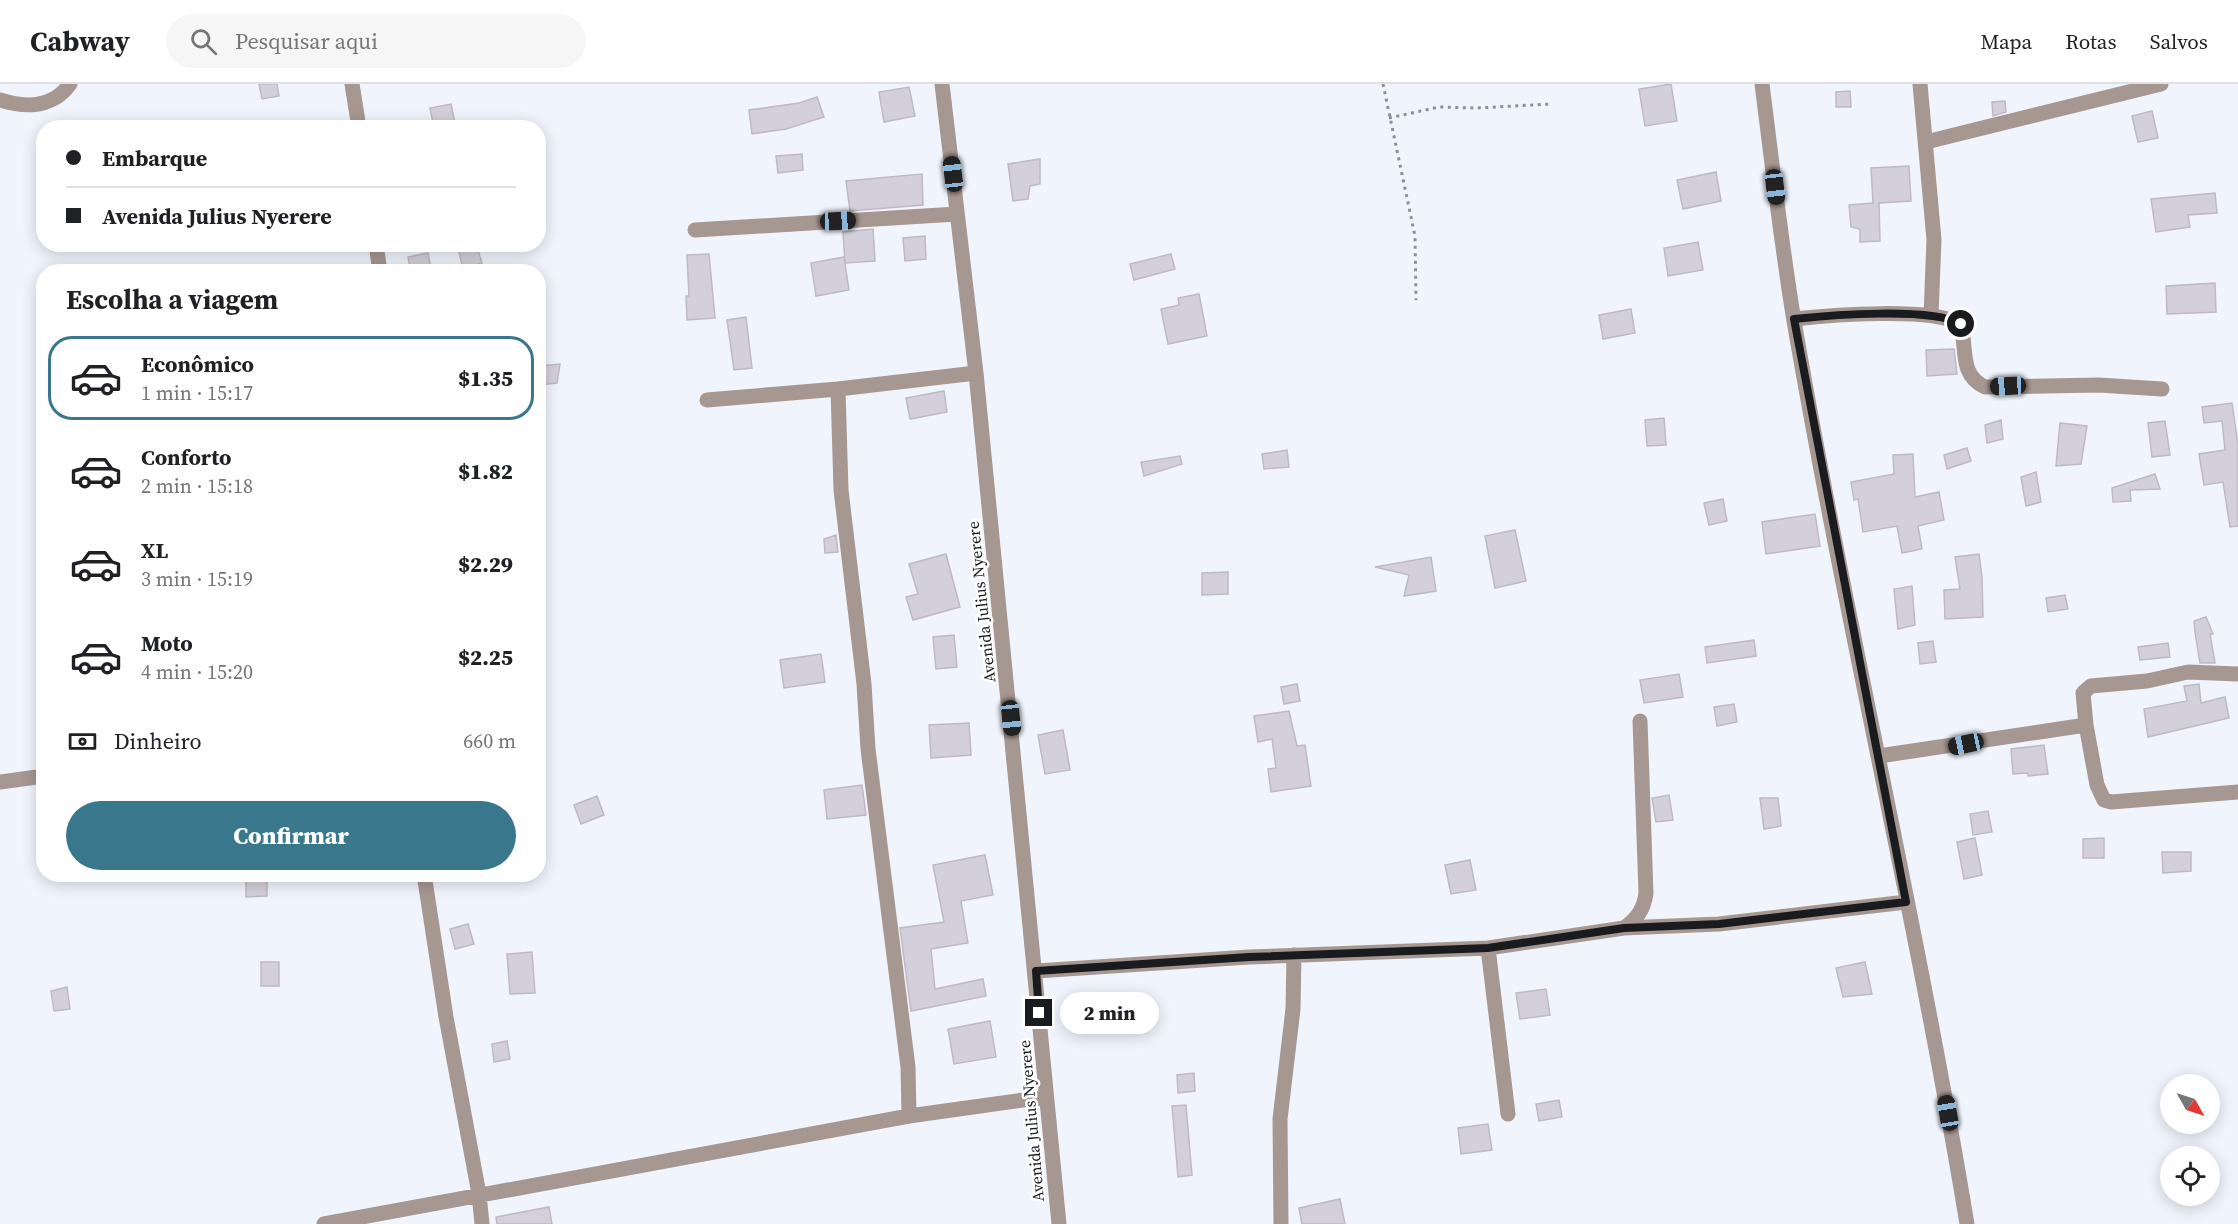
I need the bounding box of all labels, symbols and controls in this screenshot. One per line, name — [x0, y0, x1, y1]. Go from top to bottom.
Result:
search box — [166, 14, 586, 68]
text: Cabway — [30, 22, 130, 60]
icon: search — [187, 25, 220, 58]
text: Pesquisar aqui — [235, 26, 378, 56]
text: Mapa — [1981, 27, 2032, 56]
text: Rotas — [2065, 27, 2117, 56]
text: Salvos — [2150, 27, 2208, 56]
text: Embarque — [102, 143, 207, 173]
car — [942, 155, 964, 193]
car — [1764, 168, 1786, 206]
text: Avenida Julius Nyerere — [102, 201, 332, 231]
car — [820, 211, 856, 231]
text: Escolha a viagem — [66, 281, 278, 318]
route start — [1947, 310, 1974, 337]
text: Econômico — [141, 349, 254, 379]
icon: car — [69, 351, 123, 405]
text: $1.35 — [458, 363, 513, 393]
car — [1990, 376, 2026, 396]
text: 1 min · 15:17 — [141, 379, 253, 407]
text: Conforto — [141, 442, 231, 472]
icon: car — [69, 444, 123, 498]
text: $1.82 — [458, 456, 513, 486]
text: 2 min · 15:18 — [141, 472, 253, 500]
street label: Avenida Julius Nyerere — [962, 520, 1000, 684]
text: XL — [141, 535, 168, 565]
icon: car — [69, 537, 123, 591]
text: $2.29 — [458, 549, 513, 579]
text: 3 min · 15:19 — [141, 565, 253, 593]
text: Moto — [141, 628, 193, 658]
icon: car — [69, 630, 123, 684]
text: $2.25 — [458, 642, 513, 672]
text: 4 min · 15:20 — [141, 658, 253, 686]
car — [1000, 699, 1022, 737]
icon: cash — [66, 725, 99, 758]
text: Dinheiro — [114, 726, 202, 756]
text: 660 m — [463, 727, 516, 755]
car — [1947, 731, 1985, 757]
button: Confirmar — [66, 801, 516, 870]
callout: 2 min — [1060, 992, 1159, 1034]
route end — [1025, 999, 1052, 1026]
text: 2 min — [1083, 999, 1136, 1027]
street label: Avenida Julius Nyerere — [1013, 1039, 1049, 1203]
north arrow — [2160, 1074, 2220, 1134]
map controls — [2160, 1074, 2220, 1206]
car — [1936, 1094, 1960, 1132]
button: locate — [2160, 1146, 2220, 1206]

